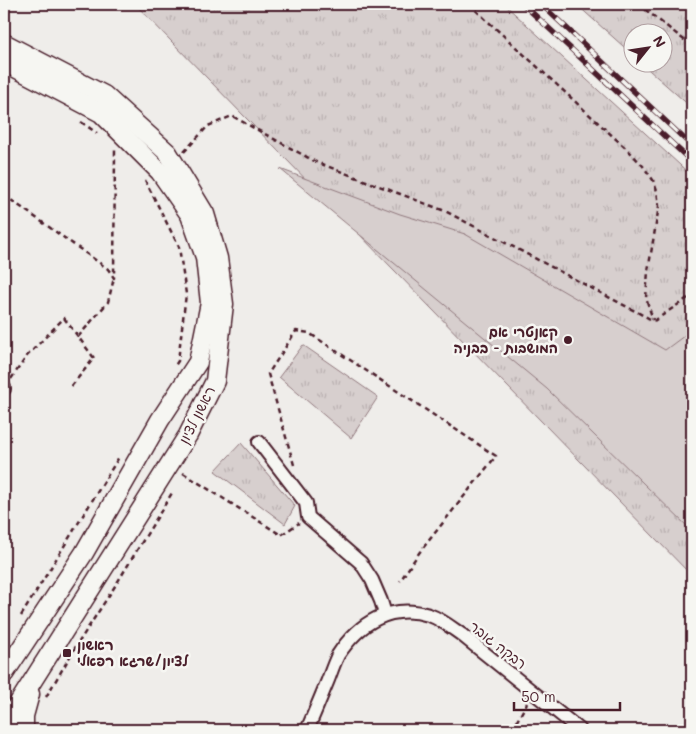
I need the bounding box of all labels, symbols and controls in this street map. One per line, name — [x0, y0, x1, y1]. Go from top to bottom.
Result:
north arrow — [624, 22, 674, 72]
text: N — [649, 32, 671, 51]
place label: קאנטרי אם המושבות - בבניה — [454, 322, 558, 357]
marker: קאנטרי אם המושבות - בבניה — [562, 334, 574, 346]
street label: ראשון לציון — [174, 383, 219, 447]
street label: רבקה גובר — [466, 616, 531, 673]
place label: ראשון לציון/שרגא רפאלי — [77, 635, 189, 670]
marker: ראשון לציון/שרגא רפאלי — [61, 647, 73, 659]
scale bar — [514, 679, 620, 711]
text: 50 m — [521, 686, 556, 706]

